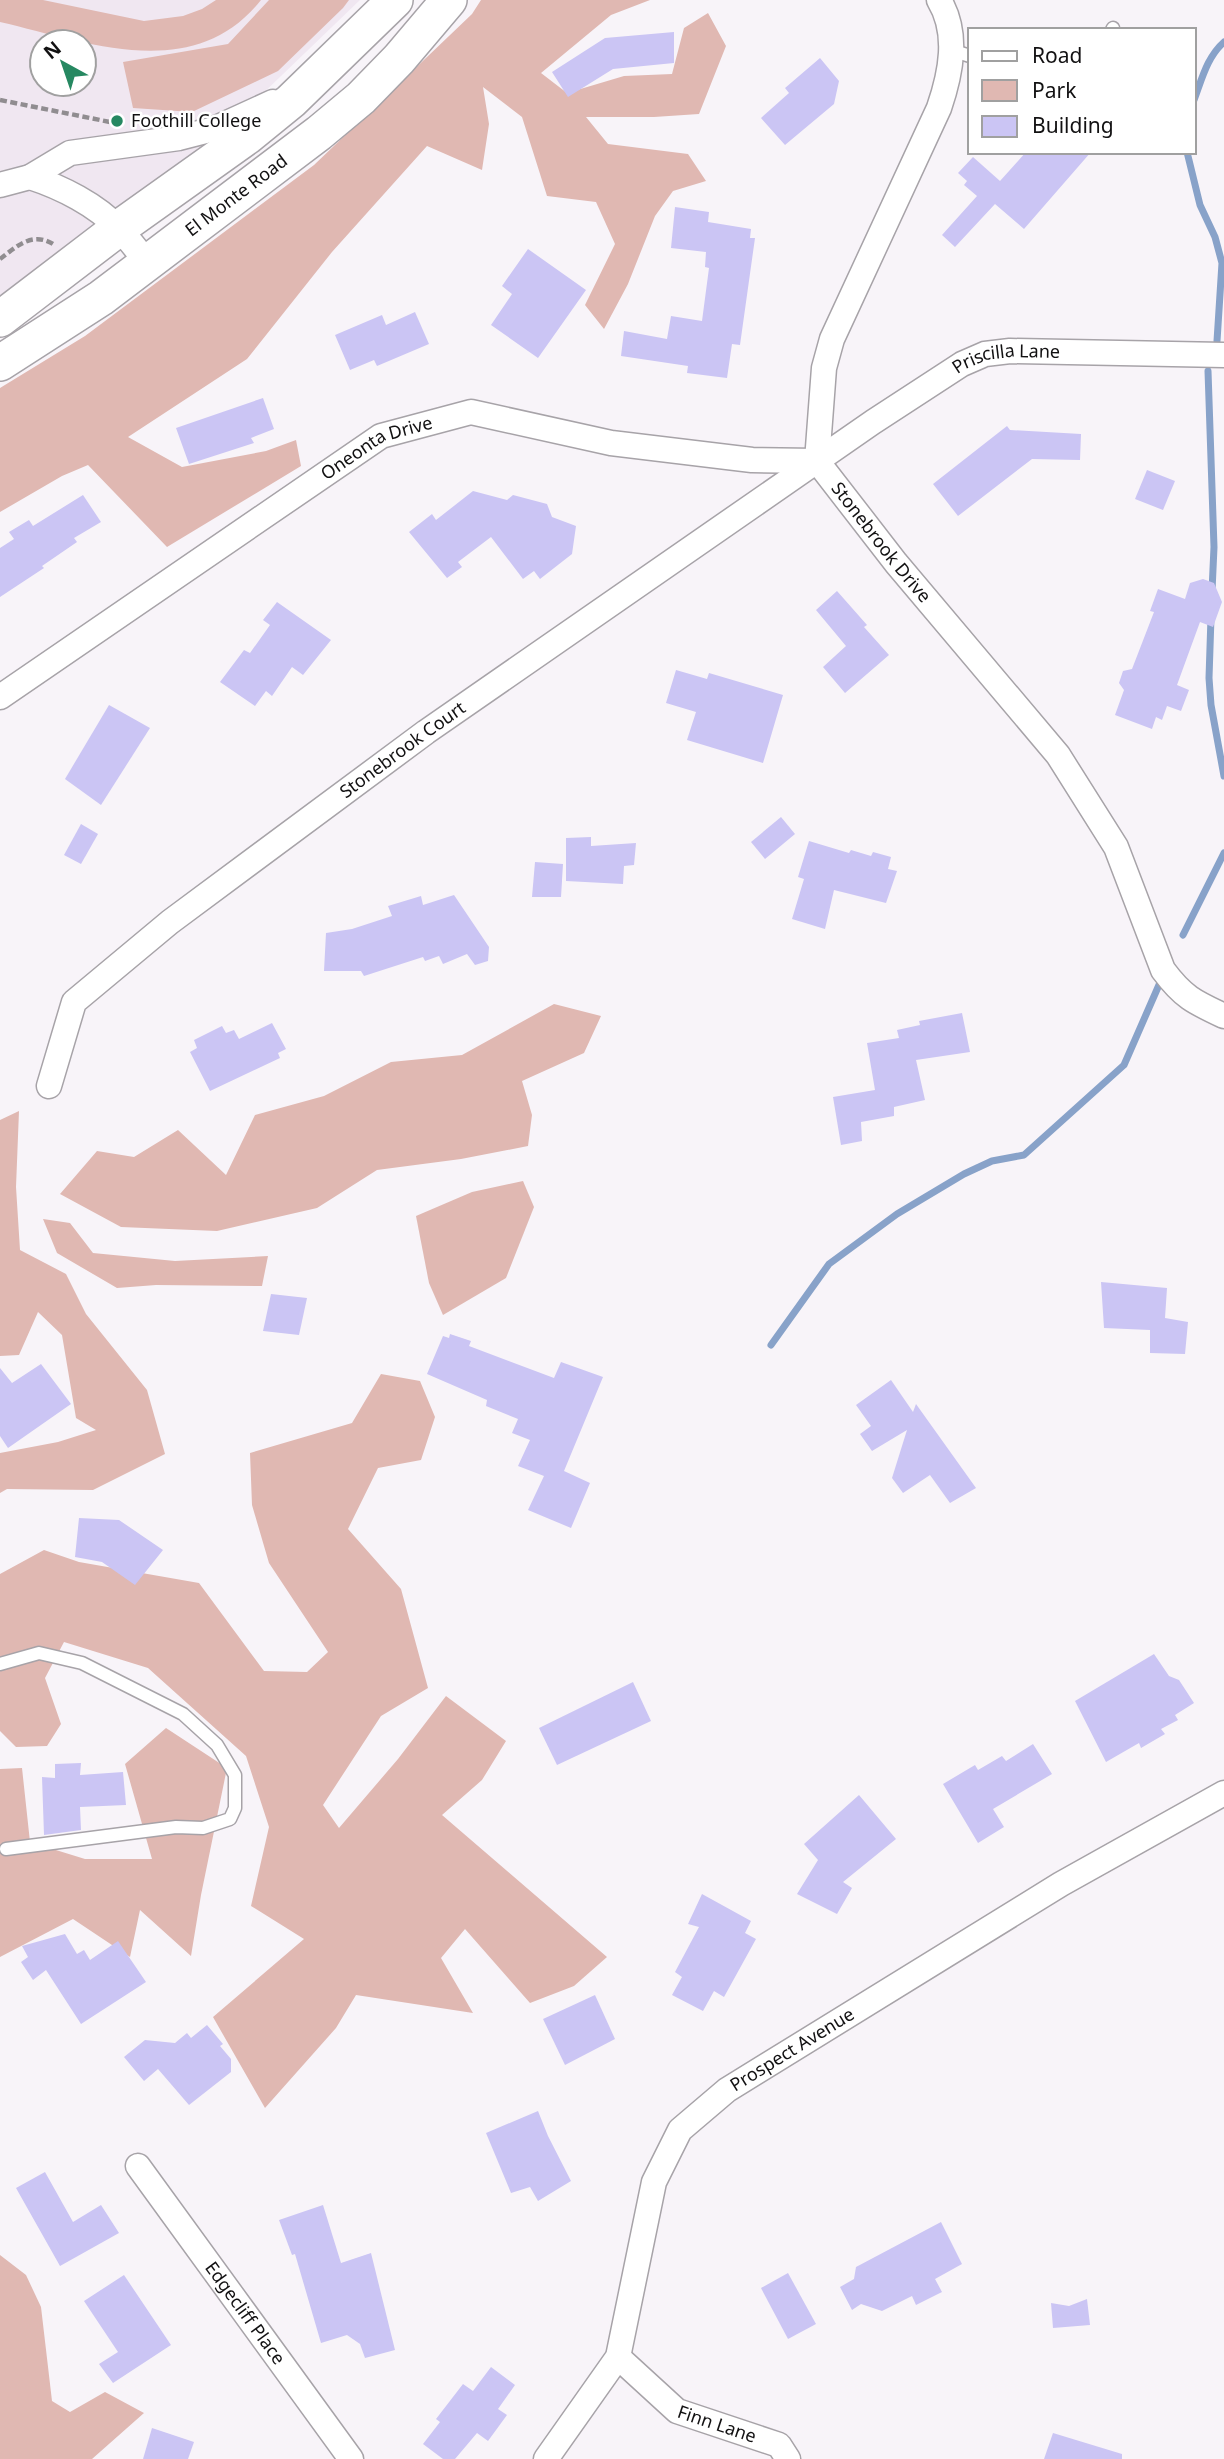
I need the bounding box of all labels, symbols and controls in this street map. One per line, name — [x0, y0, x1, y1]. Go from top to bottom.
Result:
north arrow — [28, 28, 98, 98]
legend — [968, 28, 1196, 154]
text: N — [38, 35, 66, 65]
text: Road — [1032, 41, 1082, 69]
text: Park — [1032, 76, 1077, 104]
place label: Foothill College — [131, 108, 261, 132]
text: Building — [1032, 111, 1114, 139]
marker: Foothill College — [109, 113, 125, 129]
street label: El Monte Road — [180, 148, 292, 241]
street label: Priscilla Lane — [947, 338, 1060, 378]
street label: Oneonta Drive — [316, 410, 435, 485]
street label: Stonebrook Drive — [827, 477, 937, 607]
street label: Stonebrook Court — [334, 695, 470, 803]
street label: Prospect Avenue — [725, 2001, 858, 2096]
street label: Edgecliff Place — [200, 2256, 291, 2369]
street label: Finn Lane — [675, 2399, 760, 2448]

